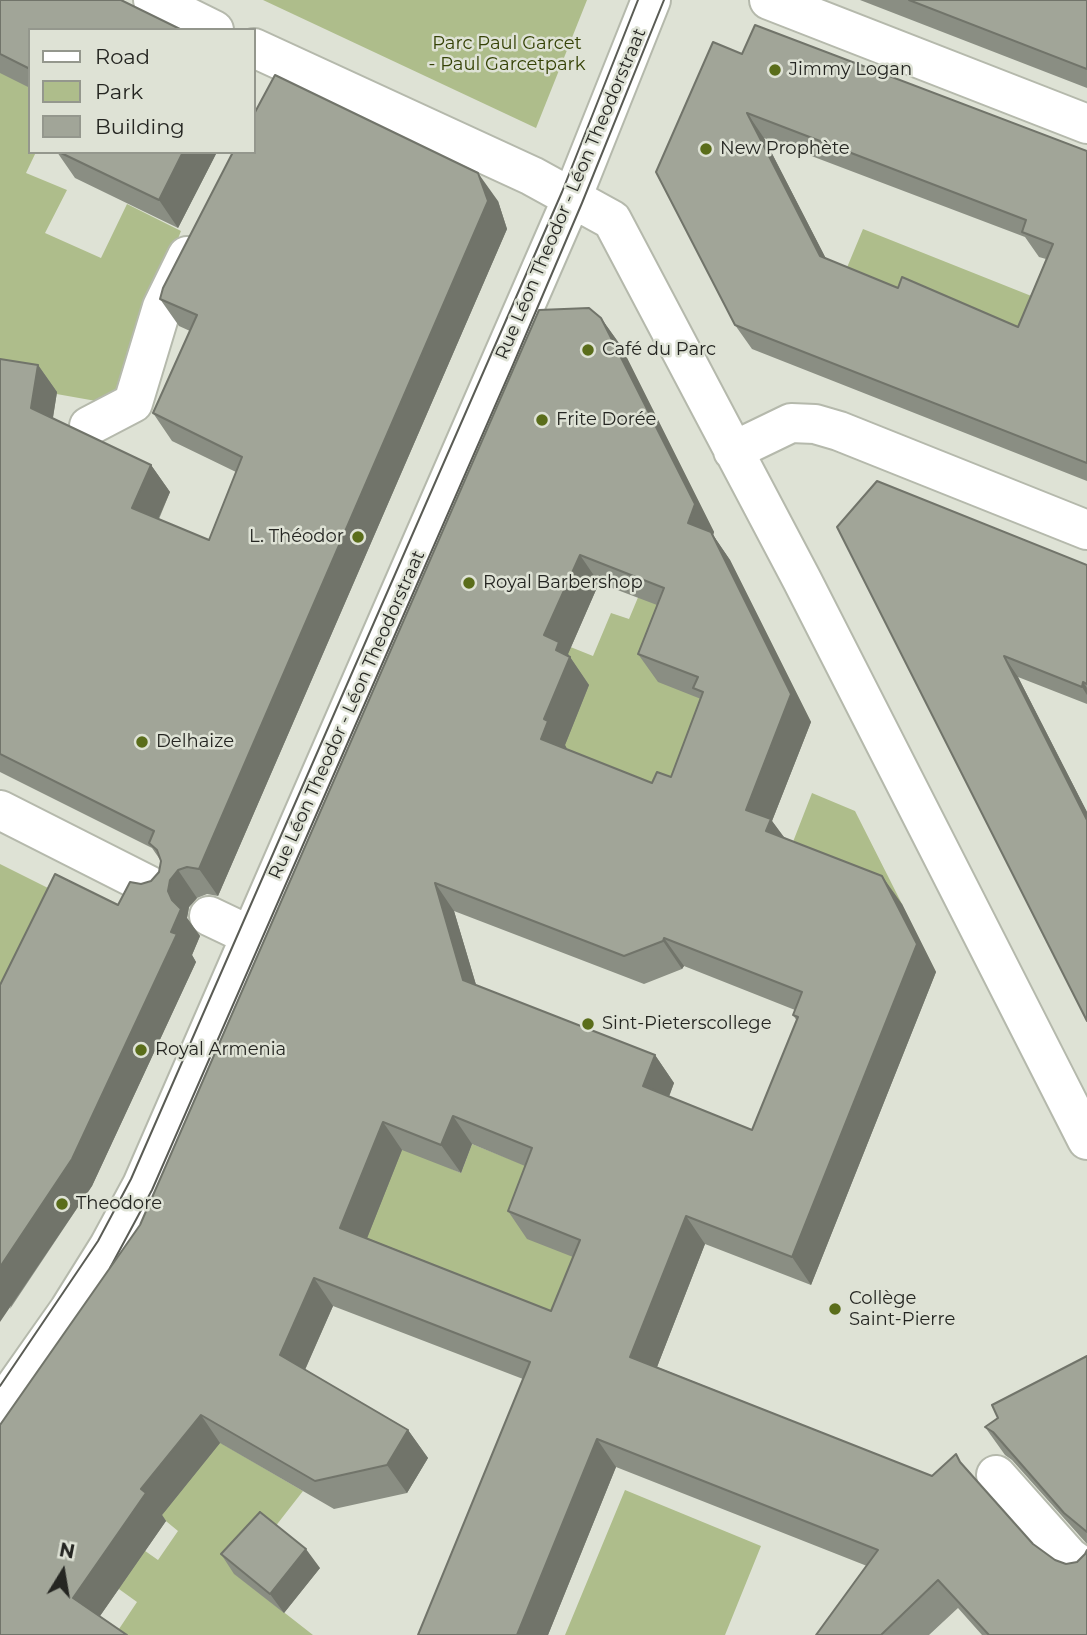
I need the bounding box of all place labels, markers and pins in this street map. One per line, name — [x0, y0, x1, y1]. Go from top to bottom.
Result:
place label: Jimmy Logan — [789, 59, 912, 81]
marker: Jimmy Logan — [767, 62, 783, 78]
place label: New Prophète — [720, 138, 850, 160]
marker: New Prophète — [698, 141, 714, 157]
place label: Café du Parc — [602, 339, 716, 361]
marker: Café du Parc — [580, 342, 596, 358]
place label: Frite Dorée — [556, 409, 656, 431]
marker: Frite Dorée — [534, 412, 550, 428]
place label: L. Théodor — [249, 526, 344, 548]
marker: L. Théodor — [350, 529, 366, 545]
place label: Royal Barbershop — [483, 572, 643, 594]
marker: Royal Barbershop — [461, 575, 477, 591]
place label: Delhaize — [156, 731, 234, 753]
marker: Delhaize — [134, 734, 150, 750]
place label: Sint-Pieterscollege — [602, 1013, 772, 1035]
marker: Sint-Pieterscollege — [580, 1016, 596, 1032]
place label: Royal Armenia — [155, 1039, 286, 1061]
marker: Royal Armenia — [133, 1042, 149, 1058]
place label: Theodore — [76, 1193, 162, 1215]
marker: Theodore — [54, 1196, 70, 1212]
place label: Collège Saint-Pierre — [849, 1288, 955, 1330]
marker: Collège Saint-Pierre — [827, 1301, 843, 1317]

